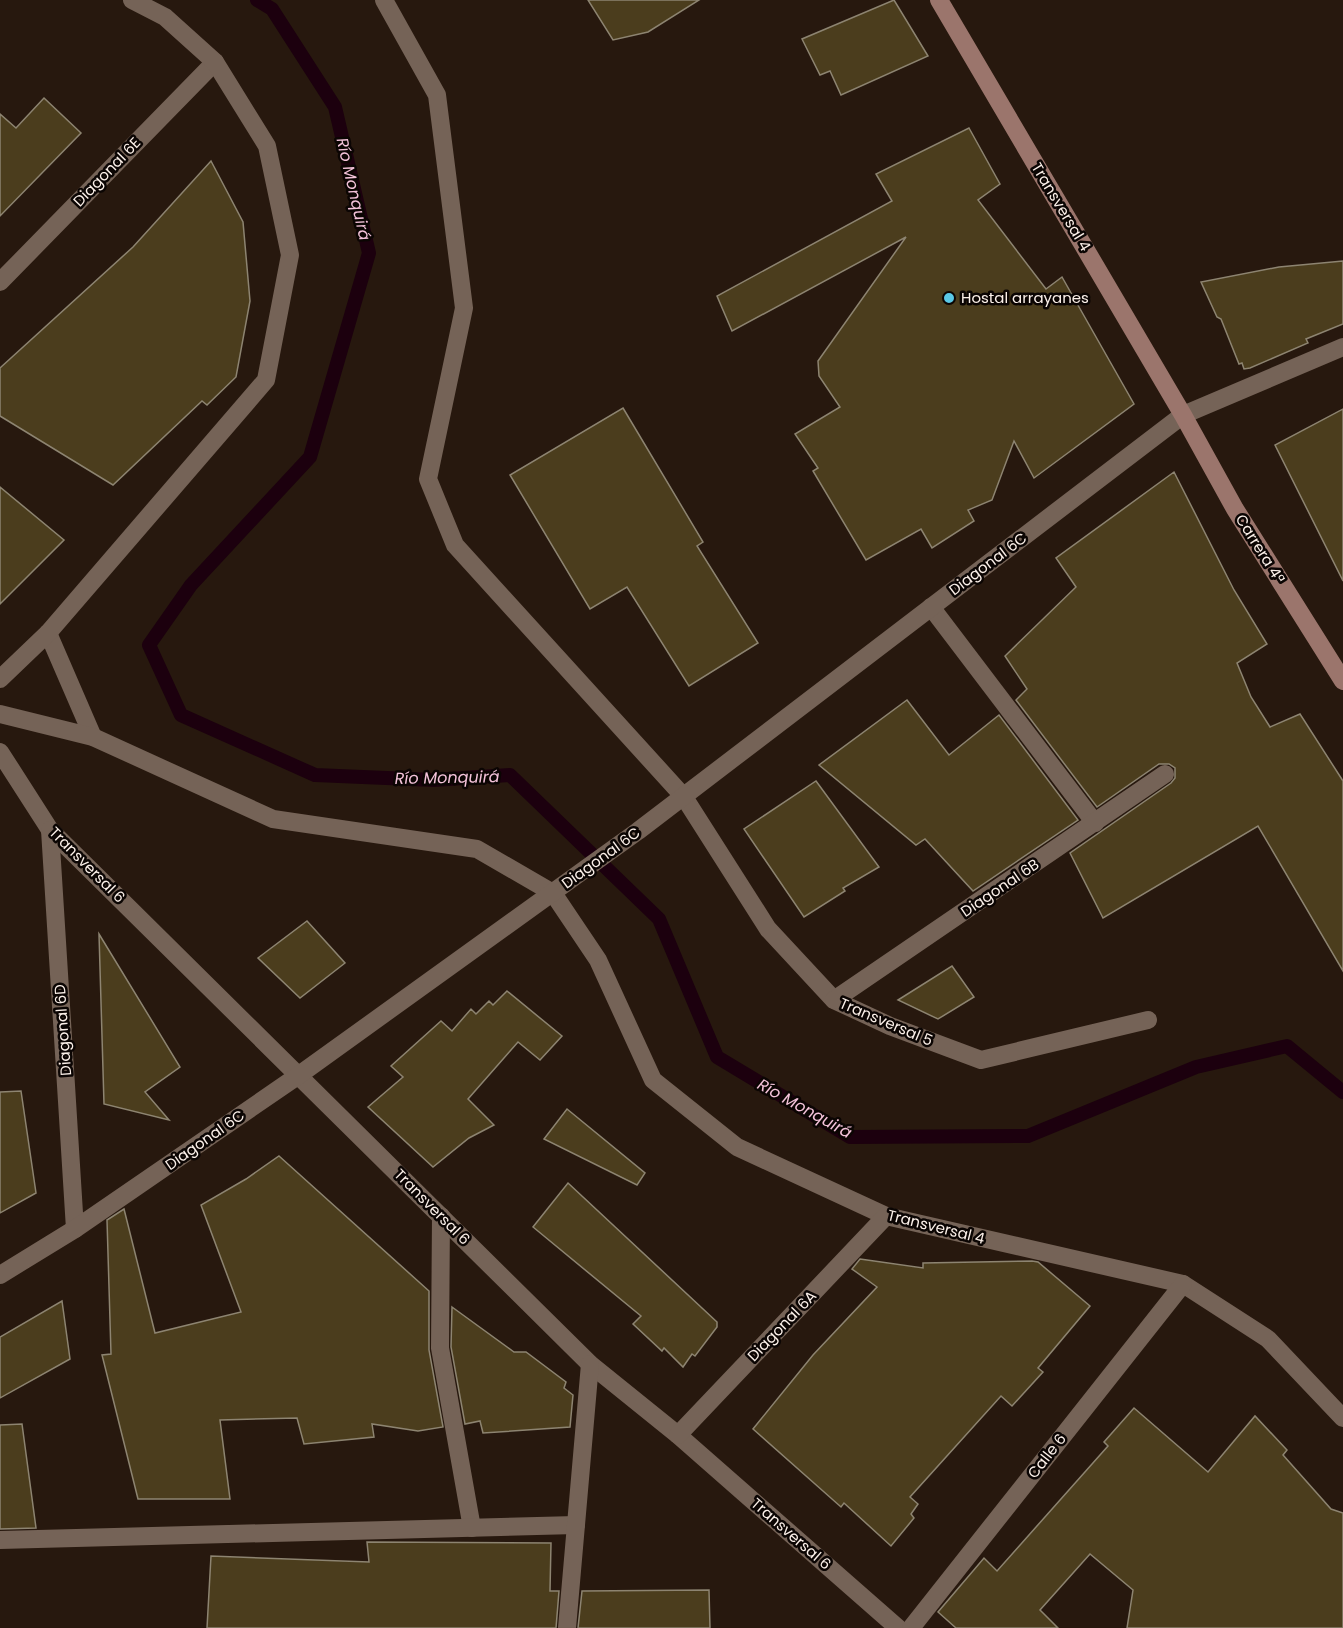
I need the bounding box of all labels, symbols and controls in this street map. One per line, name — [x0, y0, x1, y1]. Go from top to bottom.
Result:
street label: Diagonal 6E — [68, 132, 145, 211]
water label: Río Monquirá — [331, 136, 377, 243]
street label: Transversal 4 — [1027, 159, 1096, 255]
place label: Hostal arrayanes — [961, 287, 1089, 308]
marker: Hostal arrayanes — [942, 291, 956, 305]
street label: Carrera 4ª — [1231, 510, 1290, 588]
street label: Diagonal 6C — [944, 527, 1031, 600]
water label: Río Monquirá — [394, 765, 500, 790]
street label: Transversal 6 — [45, 822, 130, 907]
street label: Diagonal 6C — [557, 822, 644, 893]
street label: Diagonal 6B — [956, 854, 1043, 922]
street label: Diagonal 6D — [49, 984, 76, 1077]
street label: Transversal 5 — [836, 992, 936, 1051]
water label: Río Monquirá — [753, 1073, 856, 1144]
street label: Diagonal 6C — [161, 1104, 249, 1175]
street label: Transversal 6 — [390, 1164, 475, 1249]
street label: Transversal 4 — [885, 1204, 987, 1249]
street label: Diagonal 6A — [742, 1286, 821, 1366]
street label: Calle 6 — [1022, 1429, 1071, 1483]
street label: Transversal 6 — [747, 1493, 836, 1574]

